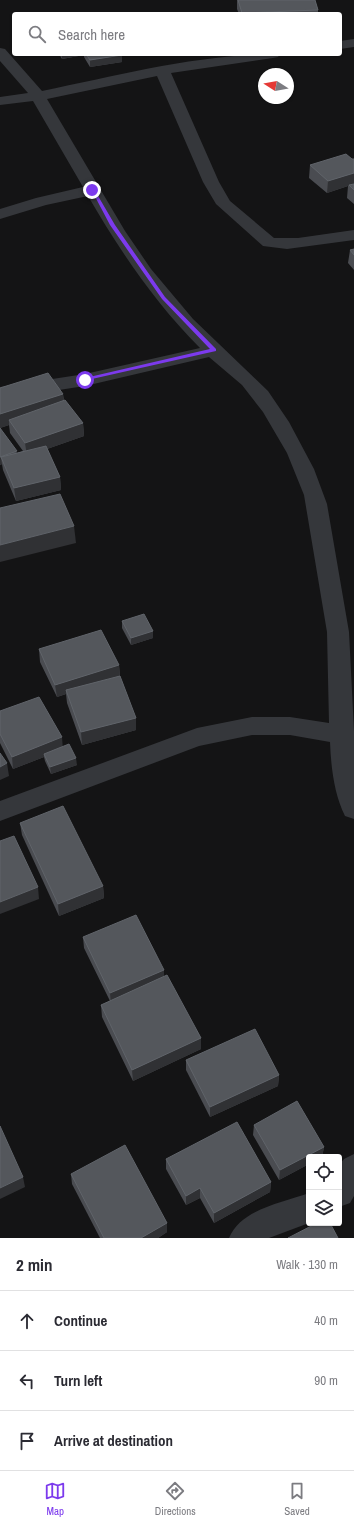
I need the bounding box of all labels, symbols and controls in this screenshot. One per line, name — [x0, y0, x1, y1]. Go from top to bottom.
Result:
search box — [12, 12, 342, 56]
icon: search — [26, 23, 48, 45]
text: Search here — [58, 24, 125, 45]
north arrow — [258, 68, 294, 104]
route end — [83, 181, 101, 199]
route start — [76, 371, 94, 389]
map controls — [306, 1154, 342, 1226]
button: locate — [306, 1154, 342, 1190]
button: layers — [306, 1190, 342, 1226]
text: 2 min — [16, 1253, 52, 1276]
text: Walk · 130 m — [276, 1256, 338, 1273]
icon: ahead — [16, 1310, 38, 1332]
text: Continue — [54, 1310, 107, 1331]
text: 40 m — [314, 1312, 338, 1329]
icon: left — [16, 1370, 38, 1392]
text: Turn left — [54, 1370, 102, 1391]
text: 90 m — [314, 1372, 338, 1389]
icon: arrive — [16, 1430, 38, 1452]
text: Arrive at destination — [54, 1430, 173, 1451]
tab: Map — [44, 1480, 66, 1518]
tab: Directions — [155, 1480, 196, 1518]
tab: Saved — [284, 1480, 310, 1518]

